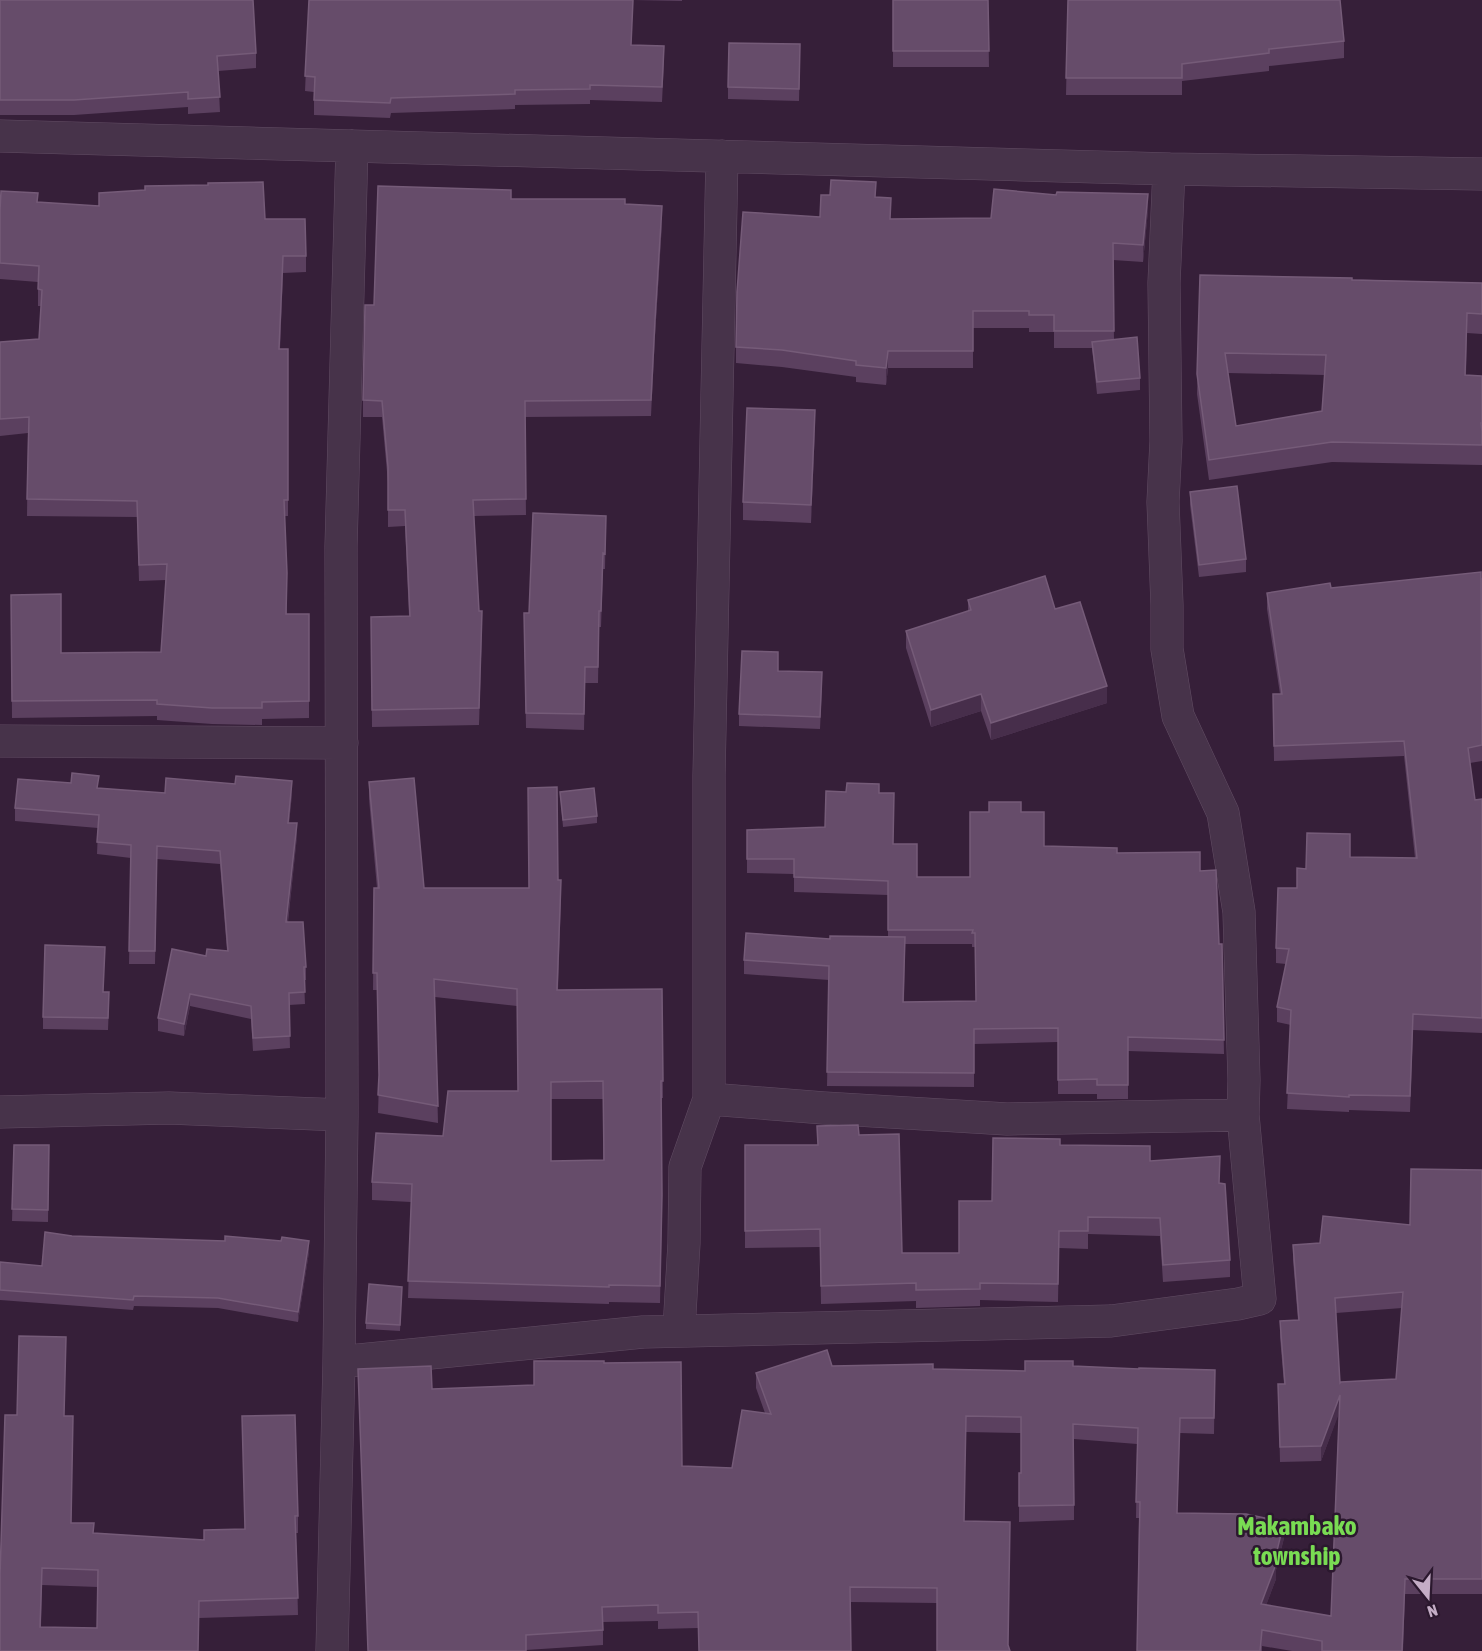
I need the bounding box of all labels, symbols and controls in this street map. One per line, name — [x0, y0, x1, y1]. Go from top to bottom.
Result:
district label: Makambako township — [1237, 1511, 1357, 1571]
north arrow — [1398, 1567, 1458, 1627]
text: N — [1425, 1601, 1440, 1621]

